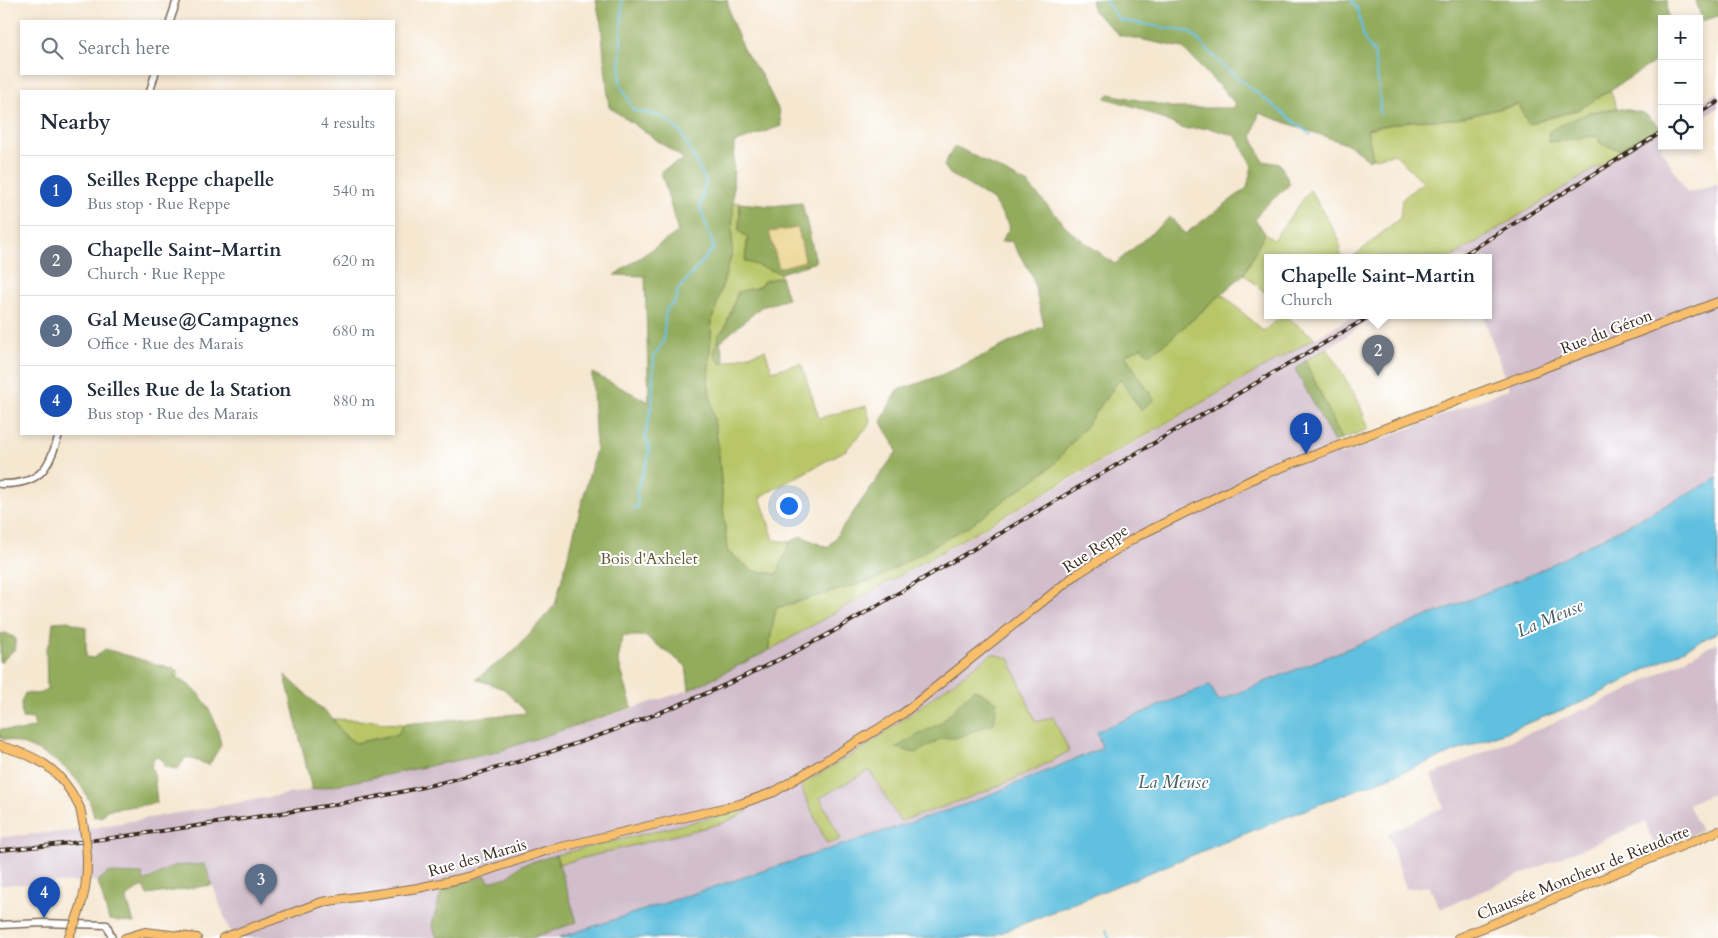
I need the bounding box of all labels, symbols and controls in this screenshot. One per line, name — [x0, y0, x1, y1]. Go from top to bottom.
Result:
map controls — [1658, 15, 1703, 150]
button: + — [1658, 15, 1703, 60]
search box — [20, 20, 395, 75]
icon: search — [38, 34, 66, 62]
text: Search here — [78, 35, 170, 61]
button: − — [1658, 60, 1703, 105]
button: locate — [1658, 105, 1703, 150]
text: Nearby — [40, 108, 111, 137]
text: 4 results — [321, 112, 375, 134]
text: Seilles Reppe chapelle — [87, 167, 274, 193]
text: 1 — [52, 180, 60, 202]
text: 540 m — [333, 180, 375, 202]
text: Bus stop · Rue Reppe — [87, 193, 231, 215]
text: Chapelle Saint-Martin — [87, 237, 282, 263]
text: 2 — [52, 250, 60, 272]
text: 620 m — [333, 250, 375, 272]
popup — [1264, 254, 1492, 319]
text: Church · Rue Reppe — [87, 263, 225, 285]
text: Chapelle Saint-Martin — [1281, 263, 1475, 289]
text: Church — [1281, 289, 1332, 311]
street label: Rue du Géron — [1557, 304, 1655, 359]
text: Gal Meuse@Campagnes — [87, 307, 299, 333]
text: 3 — [52, 320, 60, 342]
text: 680 m — [333, 320, 375, 342]
text: Office · Rue des Marais — [87, 333, 243, 355]
pin: 2 — [1362, 335, 1394, 376]
text: Seilles Rue de la Station — [87, 377, 292, 403]
text: 4 — [52, 390, 60, 412]
text: 880 m — [333, 390, 375, 412]
text: Bus stop · Rue des Marais — [87, 403, 258, 425]
pin: 1 — [1290, 413, 1322, 454]
your location — [776, 493, 802, 519]
street label: Rue Reppe — [1058, 519, 1133, 578]
park label: Bois d'Axhelet — [600, 548, 698, 570]
water label: La Meuse — [1513, 593, 1588, 644]
water label: La Meuse — [1138, 770, 1209, 795]
street label: Chaussée Moncheur de Rieudotte — [1474, 820, 1693, 926]
street label: Rue des Marais — [425, 833, 529, 883]
pin: 3 — [245, 864, 277, 905]
pin: 4 — [28, 877, 60, 918]

